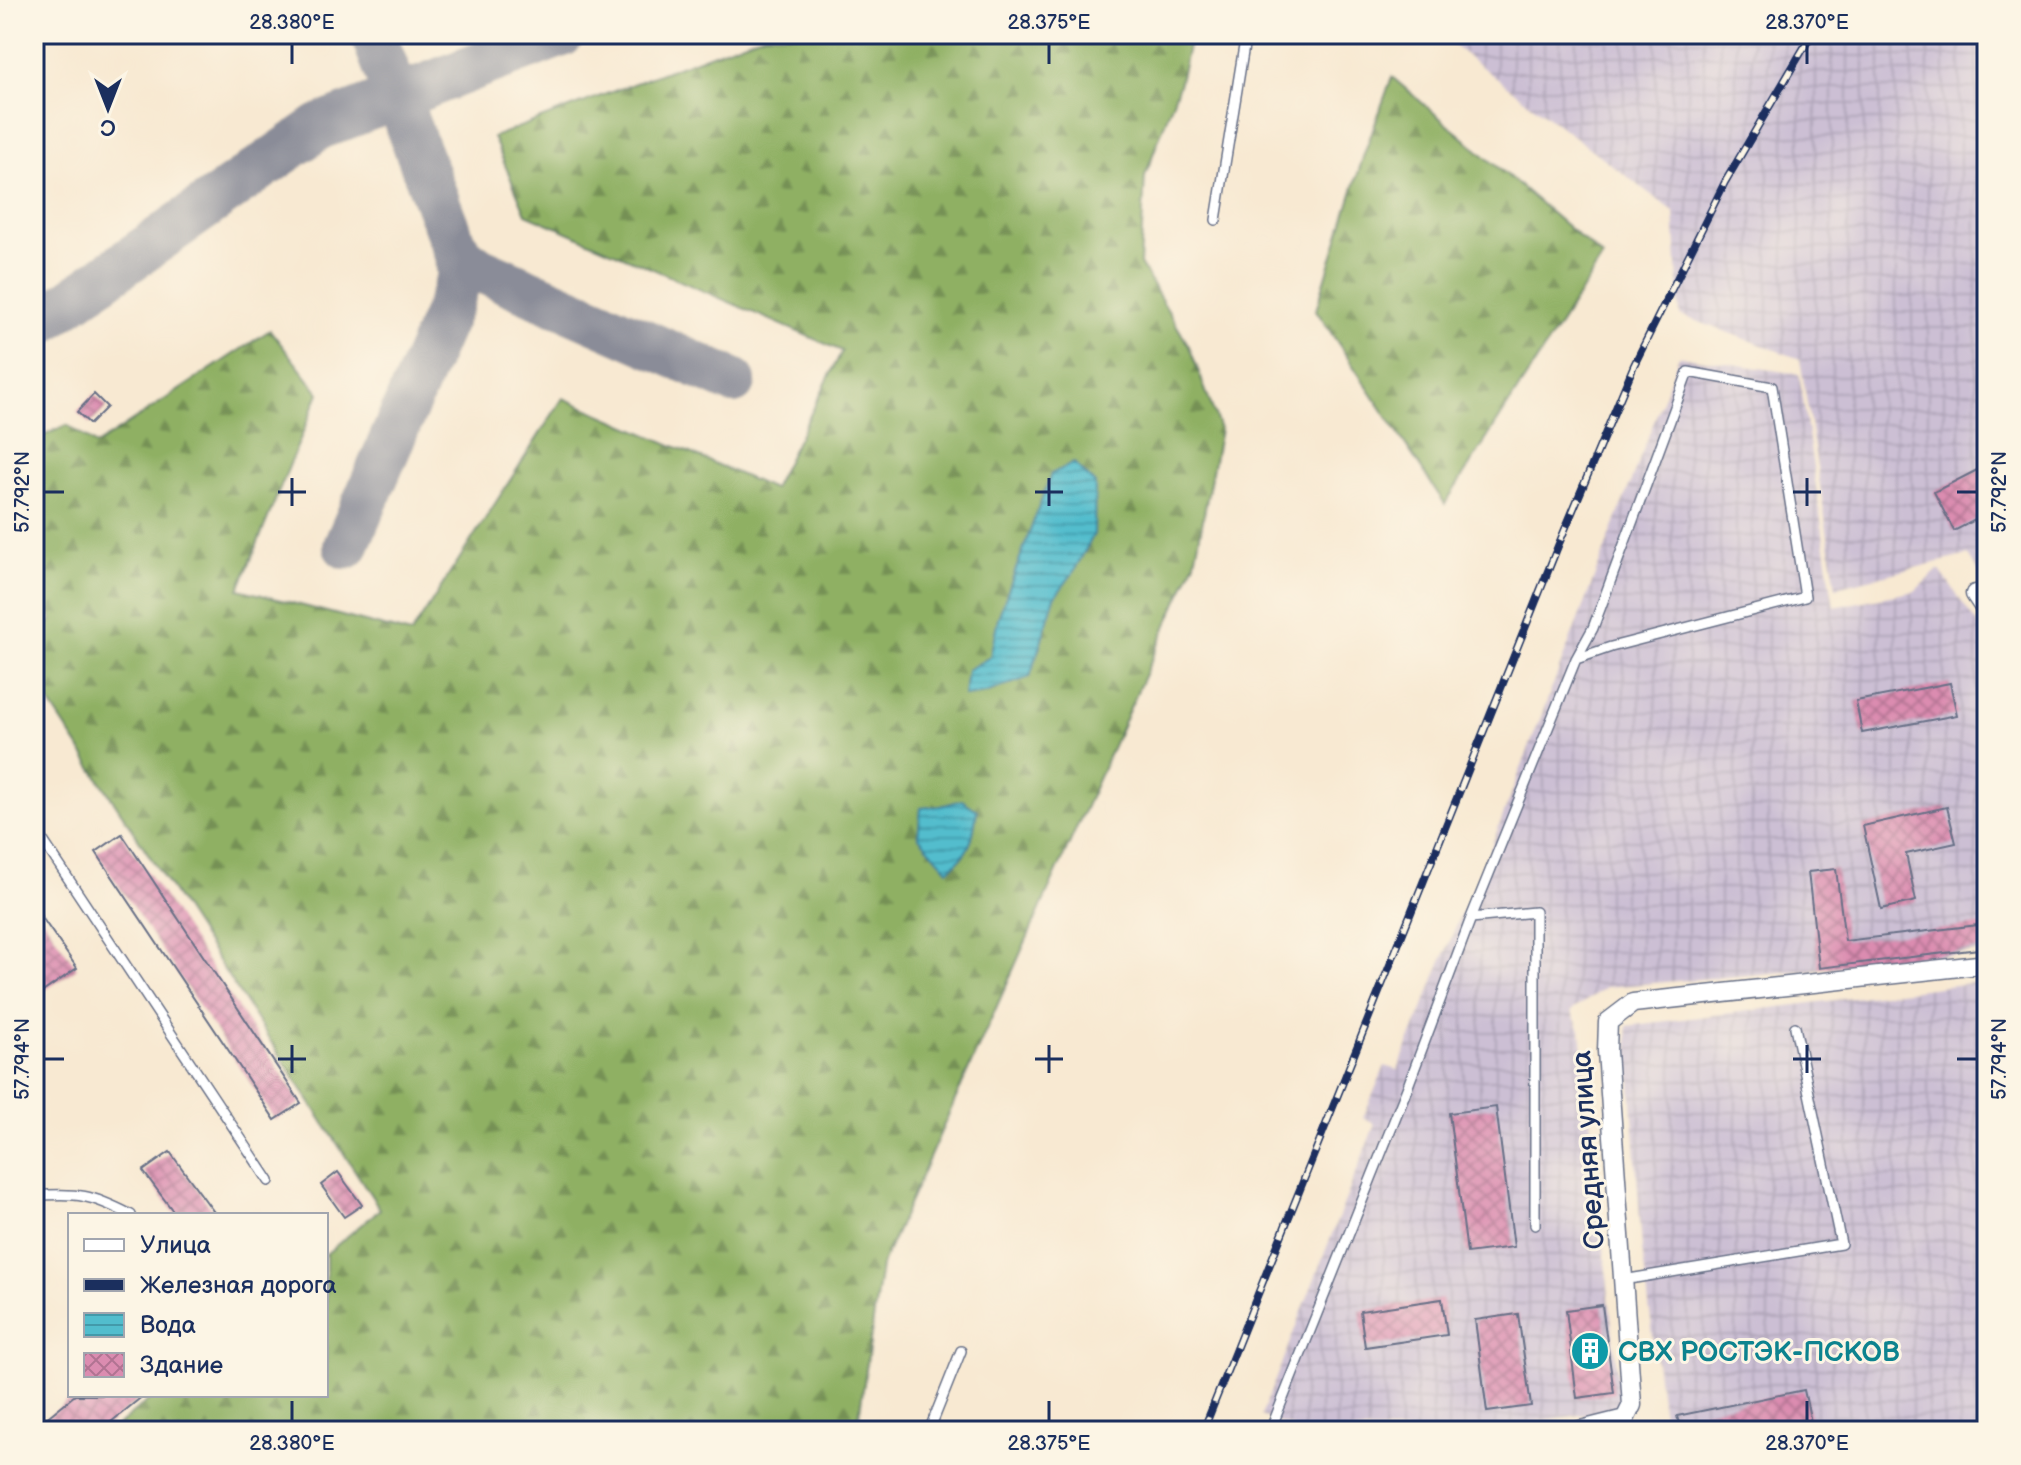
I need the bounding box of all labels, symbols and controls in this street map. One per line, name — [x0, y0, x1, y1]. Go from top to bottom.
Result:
text: 28.380°E — [249, 11, 335, 35]
text: 28.375°E — [1007, 11, 1091, 35]
text: 28.370°E — [1765, 11, 1849, 35]
north arrow — [68, 68, 148, 148]
text: С — [100, 113, 116, 140]
text: 57.792°N — [11, 451, 35, 533]
text: 57.792°N — [1988, 451, 2012, 533]
text: 57.794°N — [11, 1018, 35, 1100]
text: 57.794°N — [1988, 1018, 2012, 1100]
street label: Средняя улица — [1565, 1049, 1612, 1250]
legend — [68, 1213, 328, 1397]
text: Улица — [140, 1231, 211, 1260]
text: Железная дорога — [140, 1271, 337, 1300]
text: Вода — [140, 1311, 196, 1340]
building icon: СВХ РОСТЭК-ПСКОВ — [1569, 1330, 1611, 1372]
place label: СВХ РОСТЭК-ПСКОВ — [1618, 1336, 1900, 1369]
text: Здание — [140, 1351, 223, 1380]
text: 28.380°E — [249, 1432, 335, 1456]
text: 28.375°E — [1007, 1432, 1091, 1456]
text: 28.370°E — [1765, 1432, 1849, 1456]

